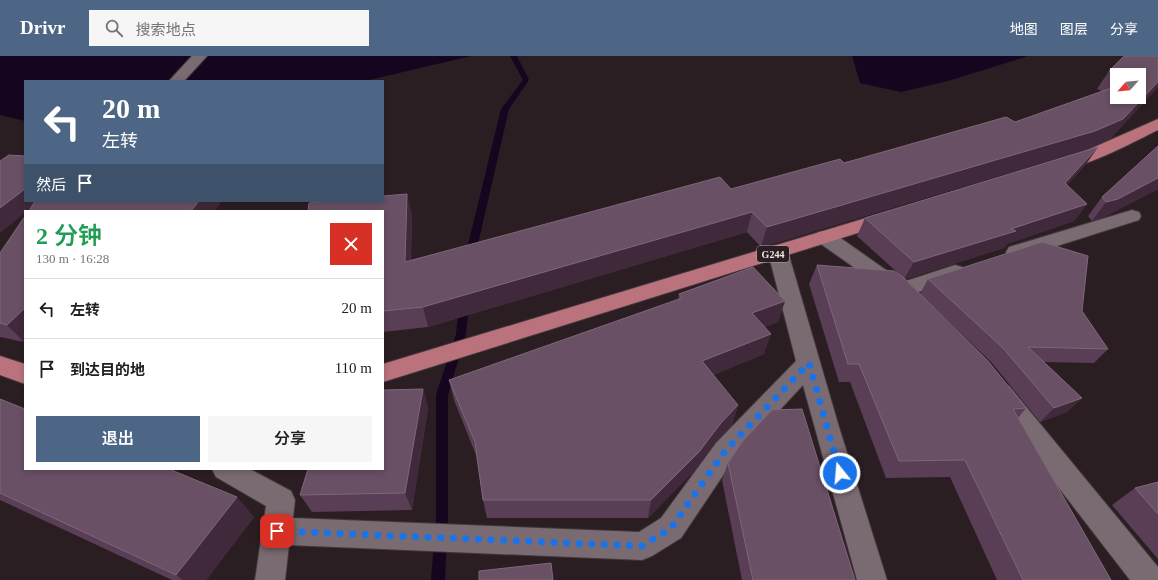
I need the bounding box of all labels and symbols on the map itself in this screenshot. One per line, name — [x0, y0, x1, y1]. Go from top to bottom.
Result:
north arrow — [1110, 68, 1146, 104]
road number: G244 — [757, 246, 789, 262]
position arrow — [819, 452, 861, 494]
pin — [260, 514, 294, 548]

